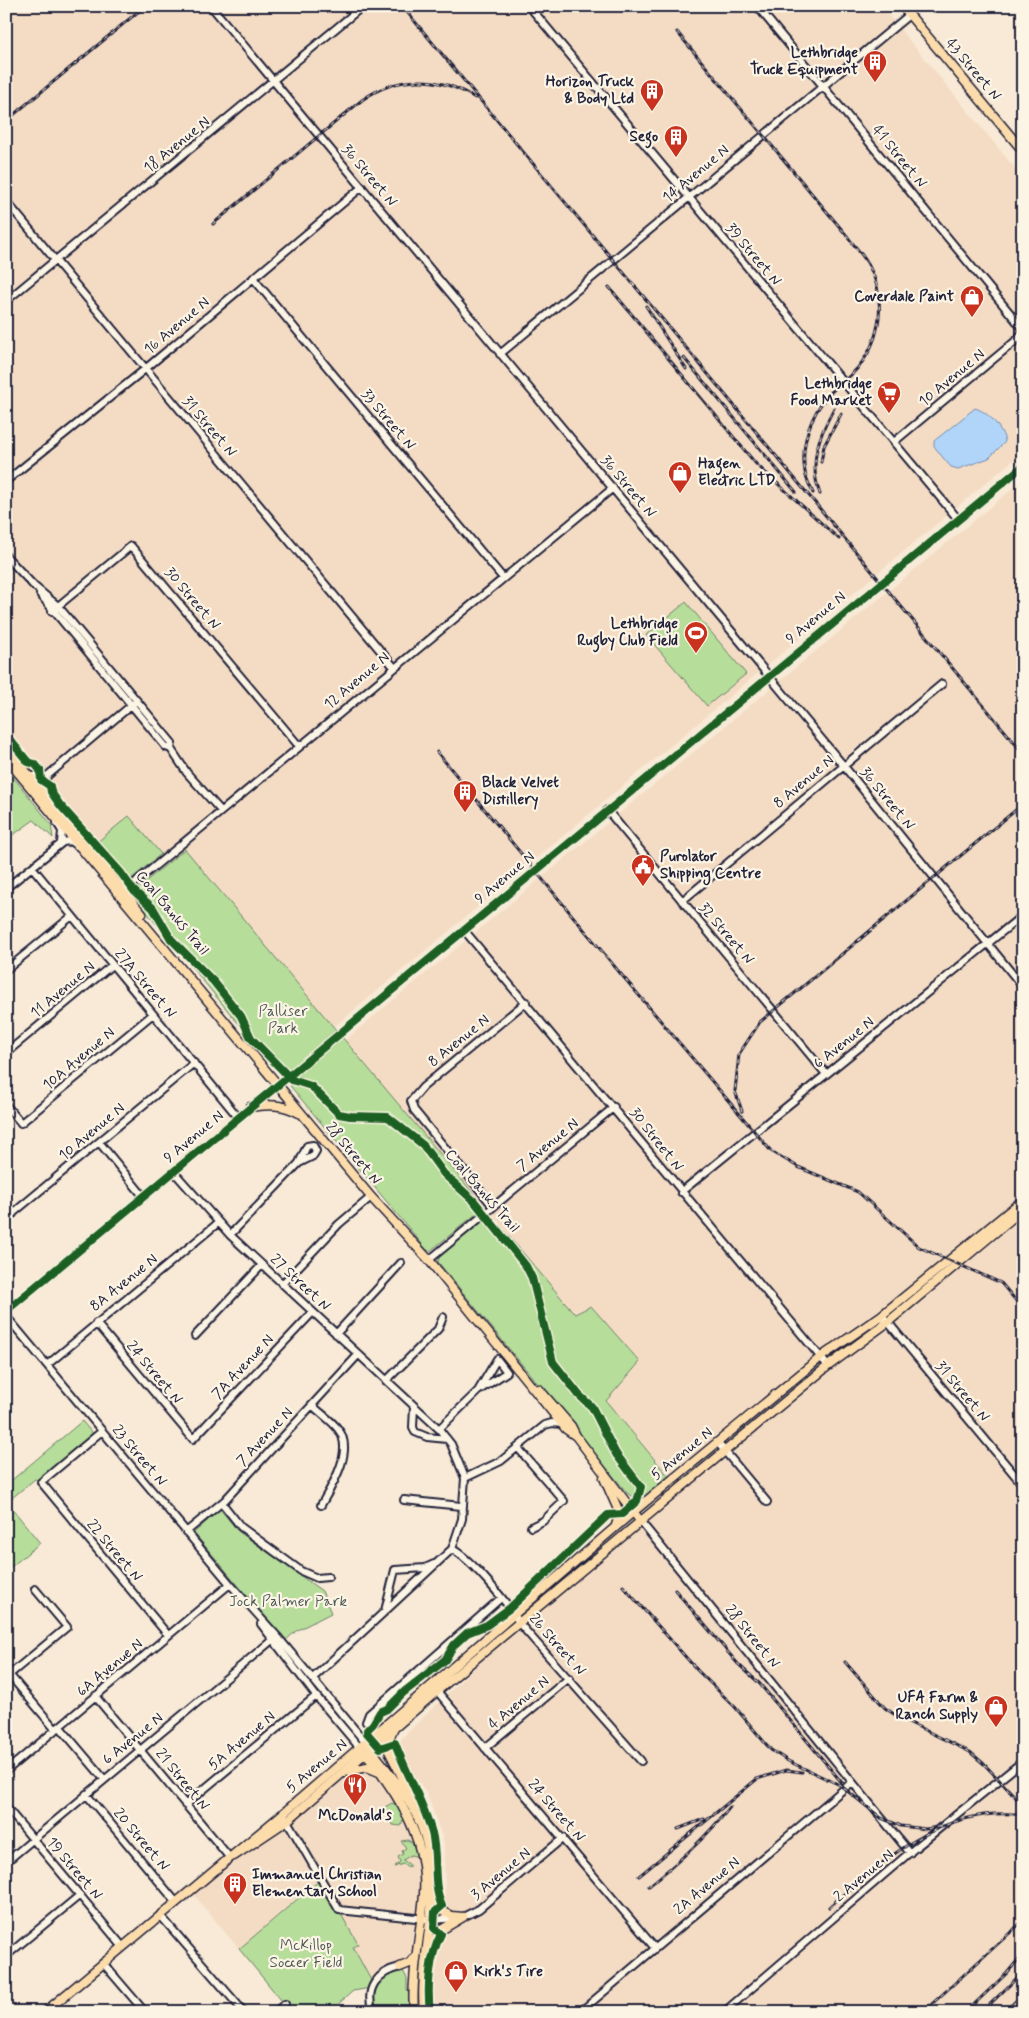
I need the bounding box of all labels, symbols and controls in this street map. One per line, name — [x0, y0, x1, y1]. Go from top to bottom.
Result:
street label: 43 Street N — [941, 34, 1005, 106]
place label: Lethbridge Truck Equipment — [750, 43, 858, 80]
building icon: Lethbridge Truck Equipment — [862, 49, 888, 83]
place label: Horizon Truck & Body Ltd — [546, 72, 635, 109]
building icon: Horizon Truck & Body Ltd — [639, 78, 665, 112]
street label: 18 Avenue N — [140, 112, 214, 178]
street label: 41 Street N — [867, 121, 931, 193]
building icon: Sego — [663, 124, 689, 158]
place label: Sego — [629, 127, 658, 149]
street label: 36 Street N — [337, 140, 401, 212]
street label: 14 Avenue N — [659, 140, 733, 208]
street label: 39 Street N — [721, 219, 785, 291]
shop icon: Coverdale Paint — [959, 284, 985, 318]
place label: Coverdale Paint — [854, 287, 954, 307]
street label: 16 Avenue N — [140, 293, 214, 359]
street label: 10 Avenue N — [915, 345, 989, 411]
place label: Lethbridge Food Market — [790, 374, 872, 411]
supermarket icon: Lethbridge Food Market — [876, 380, 902, 414]
street label: 33 Street N — [356, 385, 420, 455]
street label: 31 Street N — [177, 392, 241, 462]
street label: 36 Street N — [596, 451, 660, 523]
place label: Hagen Electric LTD — [698, 454, 776, 491]
shop icon: Hagen Electric LTD — [667, 460, 693, 494]
street label: 30 Street N — [160, 563, 224, 635]
street label: 9 Avenue N — [782, 587, 850, 649]
place label: Lethbridge Rugby Club Field — [577, 614, 678, 653]
sports icon: Lethbridge Rugby Club Field — [683, 620, 709, 654]
street label: 12 Avenue N — [320, 648, 394, 714]
street label: 8 Avenue N — [769, 751, 839, 813]
street label: 36 Street N — [855, 763, 919, 835]
place label: Black Velvet Distillery — [482, 773, 559, 810]
building icon: Black Velvet Distillery — [452, 779, 478, 813]
street label: 9 Avenue N — [471, 847, 539, 909]
place label: Purolator Shipping Centre — [660, 847, 762, 886]
public building icon: Purolator Shipping Centre — [630, 853, 656, 887]
street label: Coal Banks Trail — [131, 867, 213, 959]
street label: 32 Street N — [694, 898, 758, 970]
street label: 27A Street N — [110, 945, 180, 1023]
street label: 11 Avenue N — [27, 957, 99, 1023]
park label: Palliser Park — [259, 1002, 308, 1039]
street label: 8 Avenue N — [424, 1010, 494, 1072]
street label: 6 Avenue N — [809, 1012, 879, 1074]
street label: 10A Avenue N — [39, 1023, 119, 1095]
street label: 10 Avenue N — [55, 1099, 129, 1165]
street label: 30 Street N — [624, 1104, 688, 1176]
street label: 9 Avenue N — [160, 1106, 228, 1168]
street label: 7 Avenue N — [513, 1114, 583, 1176]
street label: 28 Street N — [321, 1118, 385, 1190]
street label: Coal Banks Trail — [440, 1145, 524, 1237]
street label: 8A Avenue N — [86, 1250, 162, 1316]
street label: 27 Street N — [265, 1250, 335, 1316]
street label: 7A Avenue N — [208, 1330, 278, 1404]
street label: 24 Street N — [121, 1337, 187, 1409]
street label: 31 Street N — [930, 1357, 994, 1427]
street label: 7 Avenue N — [232, 1403, 298, 1471]
street label: 23 Street N — [107, 1421, 171, 1491]
street label: 5 Avenue N — [647, 1423, 717, 1485]
street label: 22 Street N — [82, 1515, 146, 1587]
park label: Jock Palmer Park — [229, 1592, 348, 1612]
street label: 28 Street N — [720, 1601, 784, 1673]
street label: 26 Street N — [524, 1609, 590, 1681]
street label: 6A Avenue N — [73, 1634, 147, 1702]
street label: 4 Avenue N — [484, 1672, 554, 1734]
place label: UFA Farm & Ranch Supply — [896, 1688, 978, 1725]
shop icon: UFA Farm & Ranch Supply — [983, 1694, 1009, 1728]
street label: 5A Avenue N — [204, 1707, 280, 1775]
street label: 6 Avenue N — [98, 1708, 168, 1770]
street label: 5 Avenue N — [282, 1735, 352, 1797]
street label: 21 Street N — [151, 1744, 213, 1816]
restaurant icon: McDonald's — [342, 1772, 368, 1806]
street label: 24 Street N — [523, 1775, 589, 1847]
street label: 20 Street N — [108, 1804, 174, 1876]
place label: McDonald's — [318, 1806, 392, 1826]
street label: 19 Street N — [42, 1833, 106, 1905]
street label: 3 Avenue N — [467, 1843, 535, 1905]
street label: 2 Avenue N — [830, 1845, 898, 1907]
street label: 2A Avenue N — [670, 1852, 744, 1920]
place label: Immanuel Christian Elementary School — [252, 1865, 382, 1902]
building icon: Immanuel Christian Elementary School — [222, 1871, 248, 1905]
park label: McKillop Soccer Field — [270, 1936, 343, 1973]
shop icon: Kirk's Tire — [443, 1959, 469, 1993]
place label: Kirk's Tire — [474, 1962, 543, 1982]

